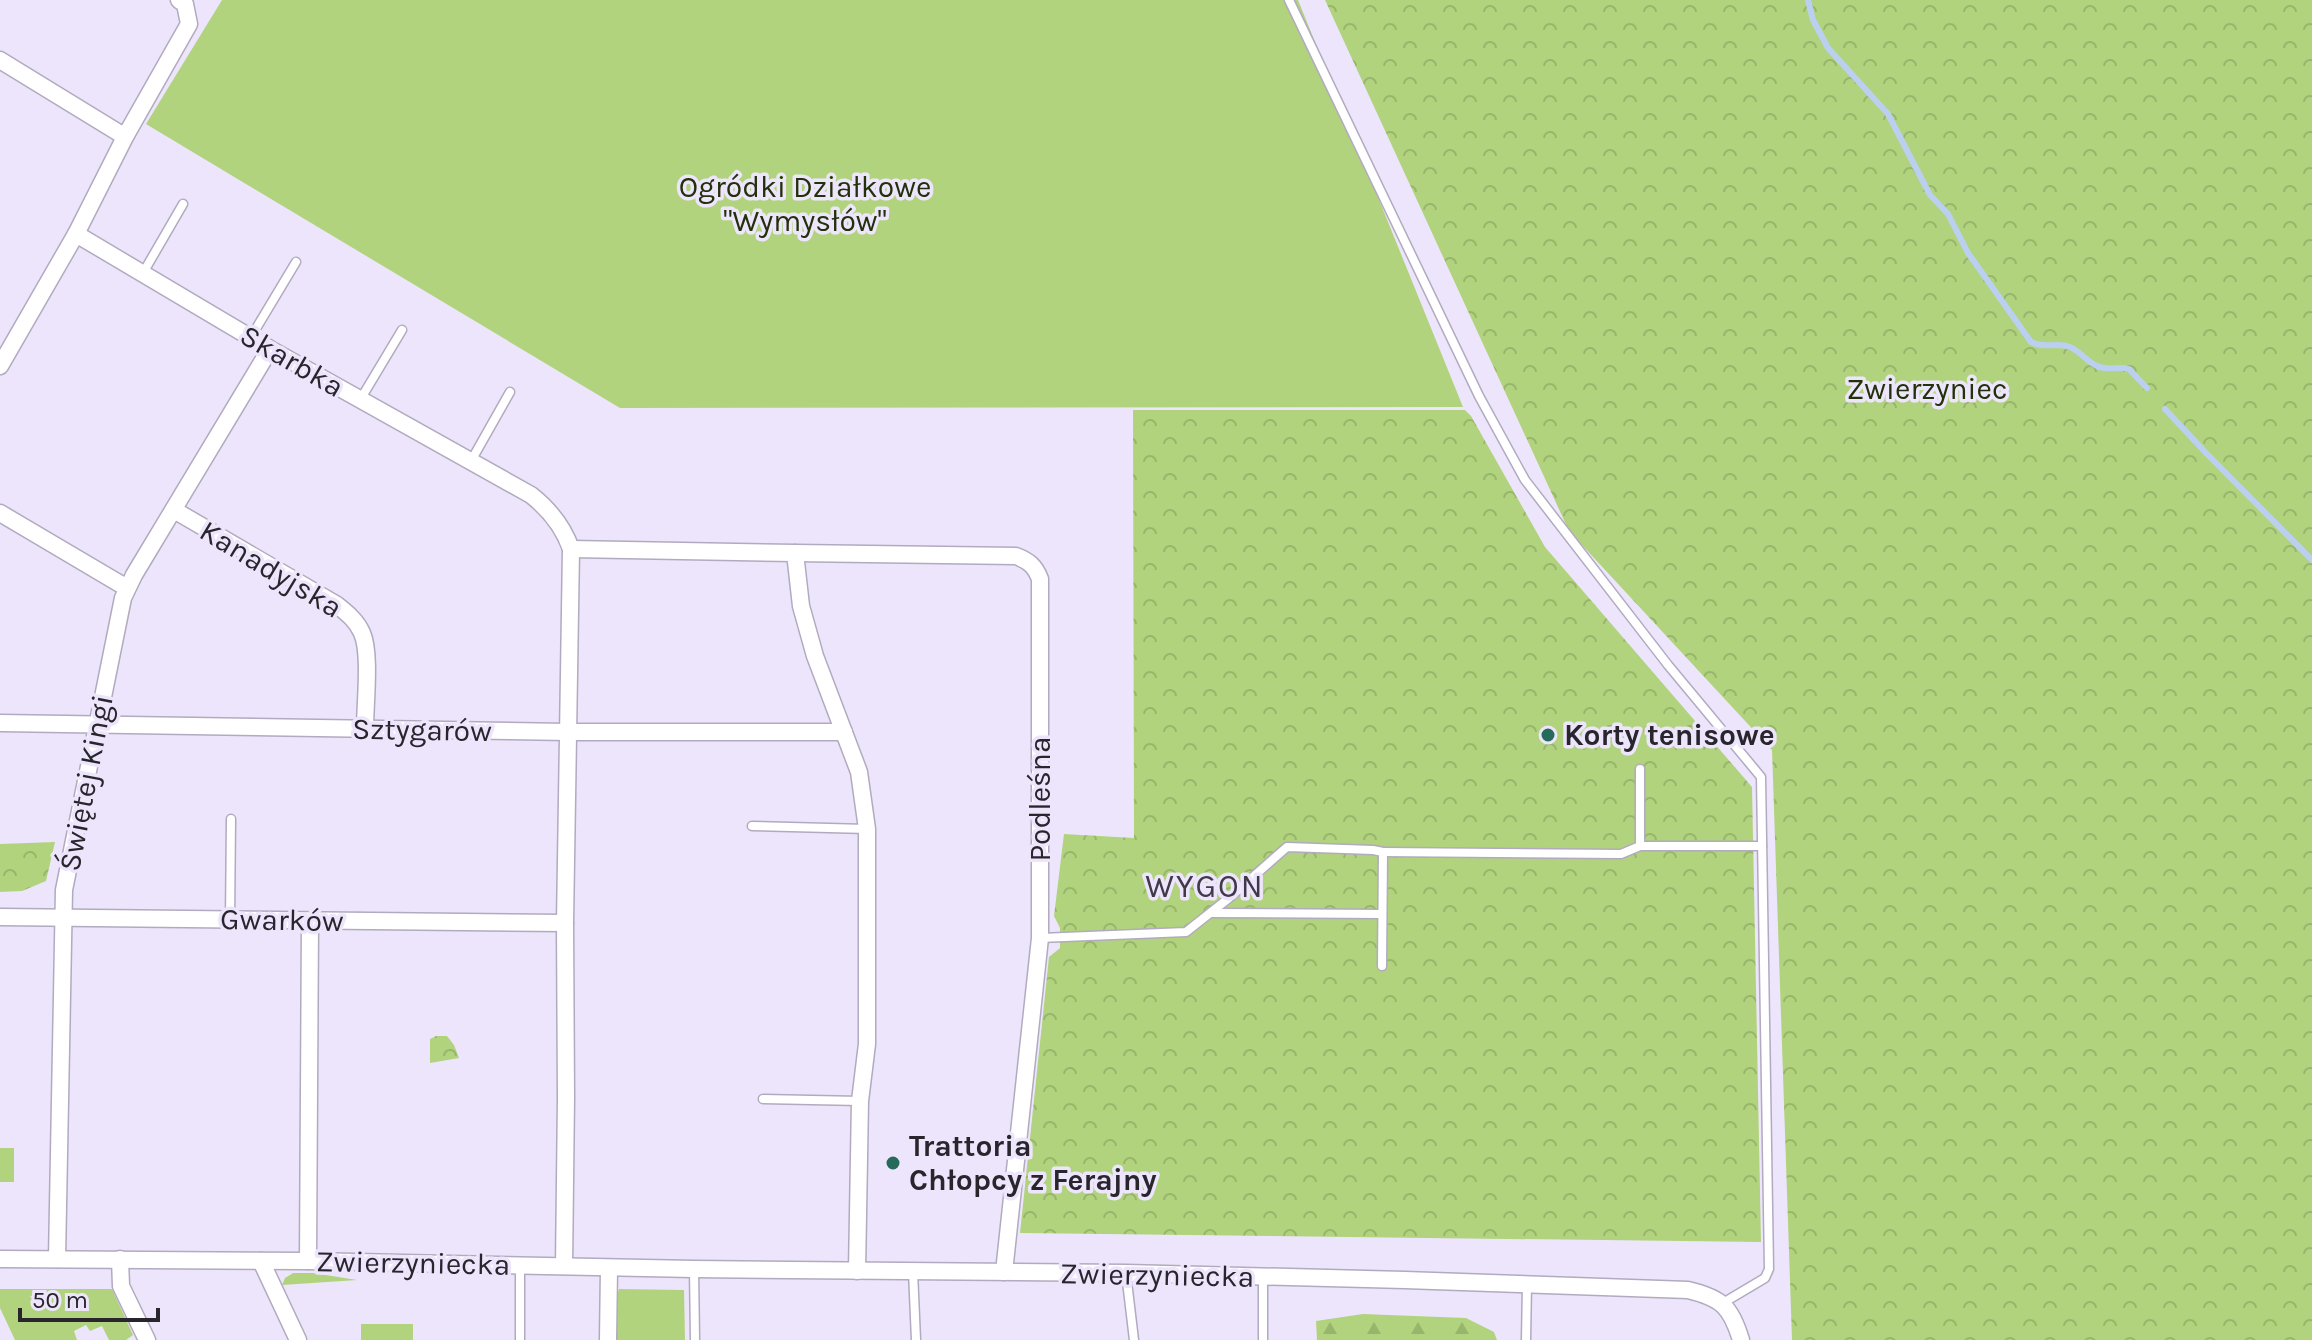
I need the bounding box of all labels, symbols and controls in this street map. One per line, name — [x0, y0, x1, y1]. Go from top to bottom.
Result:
park label: Ogródki Działkowe "Wymysłów" — [679, 169, 931, 239]
street label: Skarbka — [234, 317, 350, 405]
park label: Zwierzyniec — [1847, 371, 2007, 407]
street label: Kanadyjska — [193, 512, 349, 626]
street label: Świętej Kingi — [51, 692, 121, 874]
street label: Sztygarów — [352, 711, 492, 749]
place label: Korty tenisowe — [1564, 717, 1775, 753]
marker: Korty tenisowe — [1539, 726, 1557, 744]
street label: Podleśna — [1022, 737, 1058, 861]
district label: WYGON — [1145, 868, 1265, 905]
street label: Gwarków — [220, 901, 344, 939]
place label: Trattoria Chłopcy z Ferajny — [909, 1128, 1157, 1198]
marker: Trattoria Chłopcy z Ferajny — [884, 1154, 902, 1172]
street label: Zwierzyniecka — [316, 1243, 510, 1283]
street label: Zwierzyniecka — [1060, 1255, 1254, 1295]
scale bar — [20, 1272, 158, 1322]
text: 50 m — [32, 1286, 88, 1314]

